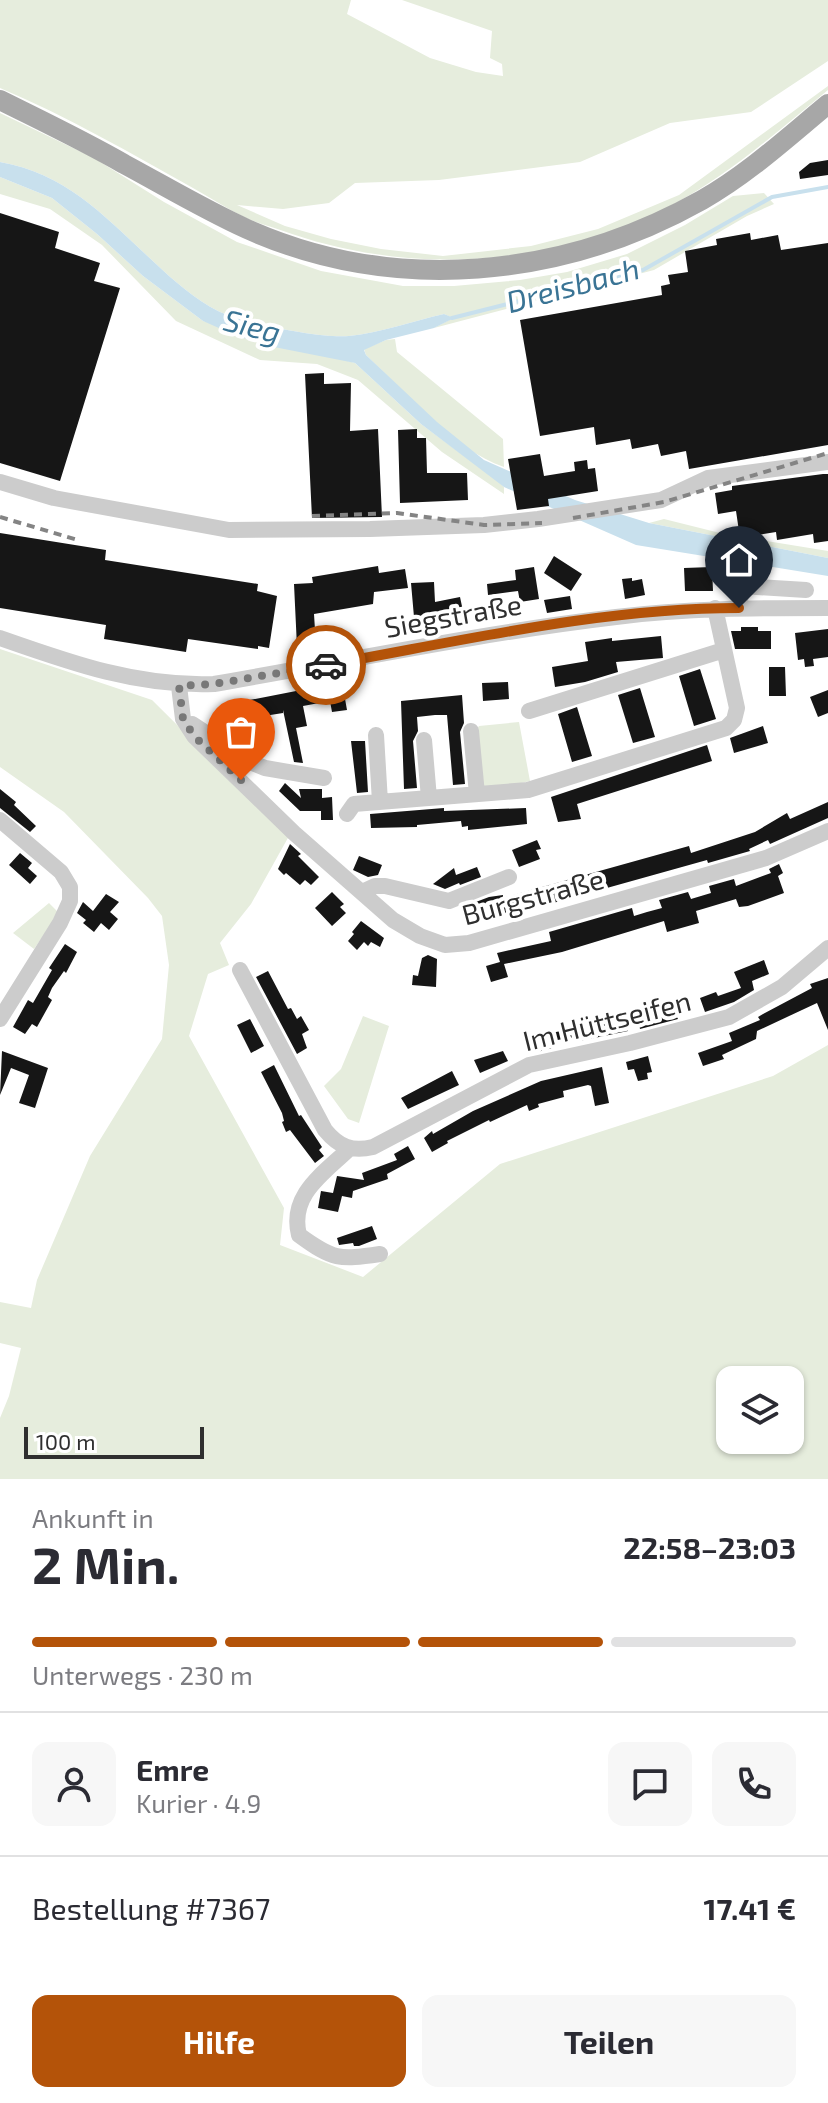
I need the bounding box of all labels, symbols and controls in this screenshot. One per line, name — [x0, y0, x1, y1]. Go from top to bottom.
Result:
water label: Dreisbach — [502, 249, 643, 319]
water label: Sieg — [220, 301, 285, 349]
pin — [705, 526, 773, 608]
icon: home — [717, 538, 761, 582]
street label: Siegstraße — [382, 586, 524, 644]
courier — [286, 625, 366, 705]
icon: car — [304, 643, 348, 687]
pin — [207, 698, 275, 780]
icon: bag — [219, 710, 263, 754]
street label: Burgstraße — [458, 861, 607, 931]
street label: Im Hüttseifen — [519, 983, 694, 1057]
map controls — [716, 1366, 804, 1454]
button: layers — [716, 1366, 804, 1454]
scale bar — [24, 1423, 204, 1459]
text: 100 m — [36, 1428, 95, 1454]
text: Ankunft in — [32, 1502, 154, 1533]
text: 22:58–23:03 — [623, 1529, 796, 1565]
text: 2 Min. — [32, 1532, 179, 1594]
text: Unterwegs · 230 m — [32, 1659, 253, 1690]
button: person — [32, 1742, 116, 1826]
button: chat — [608, 1742, 692, 1826]
button: phone — [712, 1742, 796, 1826]
text: Emre — [136, 1751, 209, 1787]
text: Kurier · 4.9 — [136, 1787, 261, 1818]
text: Bestellung #7367 — [32, 1890, 270, 1926]
text: 17.41 € — [703, 1890, 796, 1926]
button: Hilfe — [32, 1995, 406, 2087]
button: Teilen — [422, 1995, 796, 2087]

